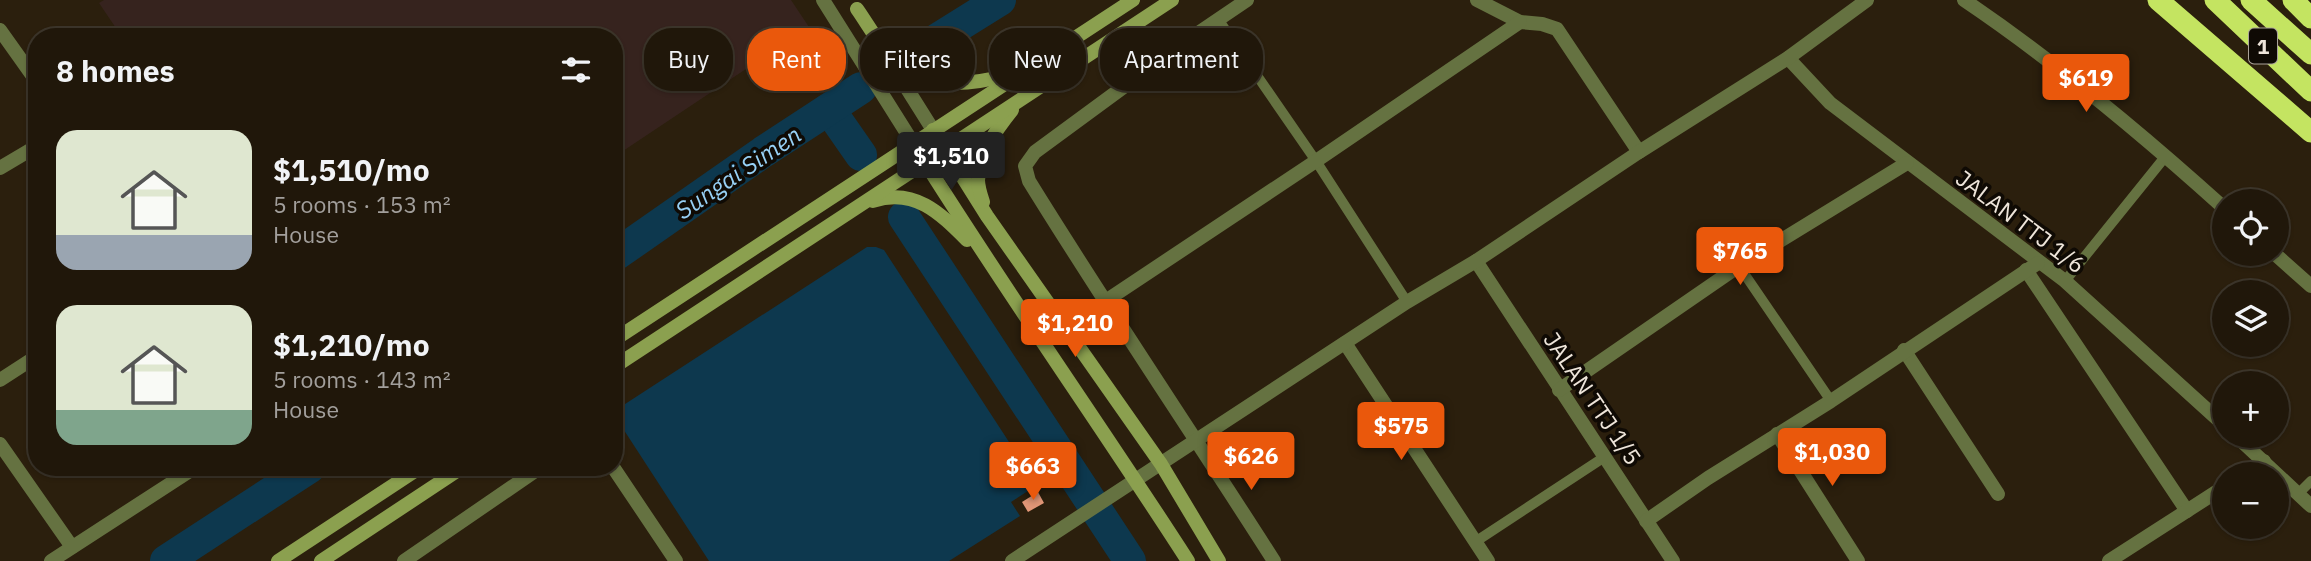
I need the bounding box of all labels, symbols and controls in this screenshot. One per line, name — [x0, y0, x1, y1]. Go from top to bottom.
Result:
chip: Buy — [644, 28, 733, 91]
chip: Rent — [747, 28, 846, 91]
chip: Filters — [860, 28, 975, 91]
chip: New — [989, 28, 1086, 91]
chip: Apartment — [1100, 28, 1263, 91]
road number: 1 — [2249, 28, 2277, 64]
text: 8 homes — [56, 51, 175, 90]
icon: filters — [557, 51, 595, 89]
pin: $619 — [2045, 54, 2127, 114]
text: $619 — [2058, 62, 2114, 92]
water label: Sungai Simen — [669, 118, 807, 226]
pin: $1,510 — [894, 132, 1008, 192]
text: $1,510 — [913, 140, 989, 170]
text: $1,510/mo — [273, 150, 430, 189]
icon: home — [112, 158, 196, 242]
street label: JALAN TTJ 1/6 — [1950, 163, 2092, 279]
text: 5 rooms · 153 m² — [273, 189, 451, 219]
map controls — [2212, 189, 2289, 539]
button: locate — [2212, 189, 2289, 266]
text: House — [273, 219, 339, 249]
pin: $765 — [1699, 228, 1781, 287]
text: $765 — [1712, 235, 1768, 265]
button: layers — [2212, 280, 2289, 357]
pin: $1,210 — [1018, 300, 1132, 359]
text: $1,210 — [1037, 307, 1113, 337]
text: $1,210/mo — [273, 325, 430, 364]
street label: JALAN TTJ 1/5 — [1537, 326, 1649, 470]
icon: home — [112, 333, 196, 417]
text: 5 rooms · 143 m² — [273, 364, 451, 394]
button: + — [2212, 371, 2289, 448]
text: House — [273, 394, 339, 424]
pin: $575 — [1360, 402, 1442, 462]
text: $575 — [1373, 410, 1429, 440]
pin: $1,030 — [1775, 428, 1889, 488]
pin: $626 — [1210, 433, 1292, 492]
text: $1,030 — [1794, 436, 1870, 466]
text: $626 — [1223, 440, 1279, 470]
pin: $663 — [992, 442, 1074, 502]
text: $663 — [1005, 450, 1061, 480]
button: − — [2212, 462, 2289, 539]

